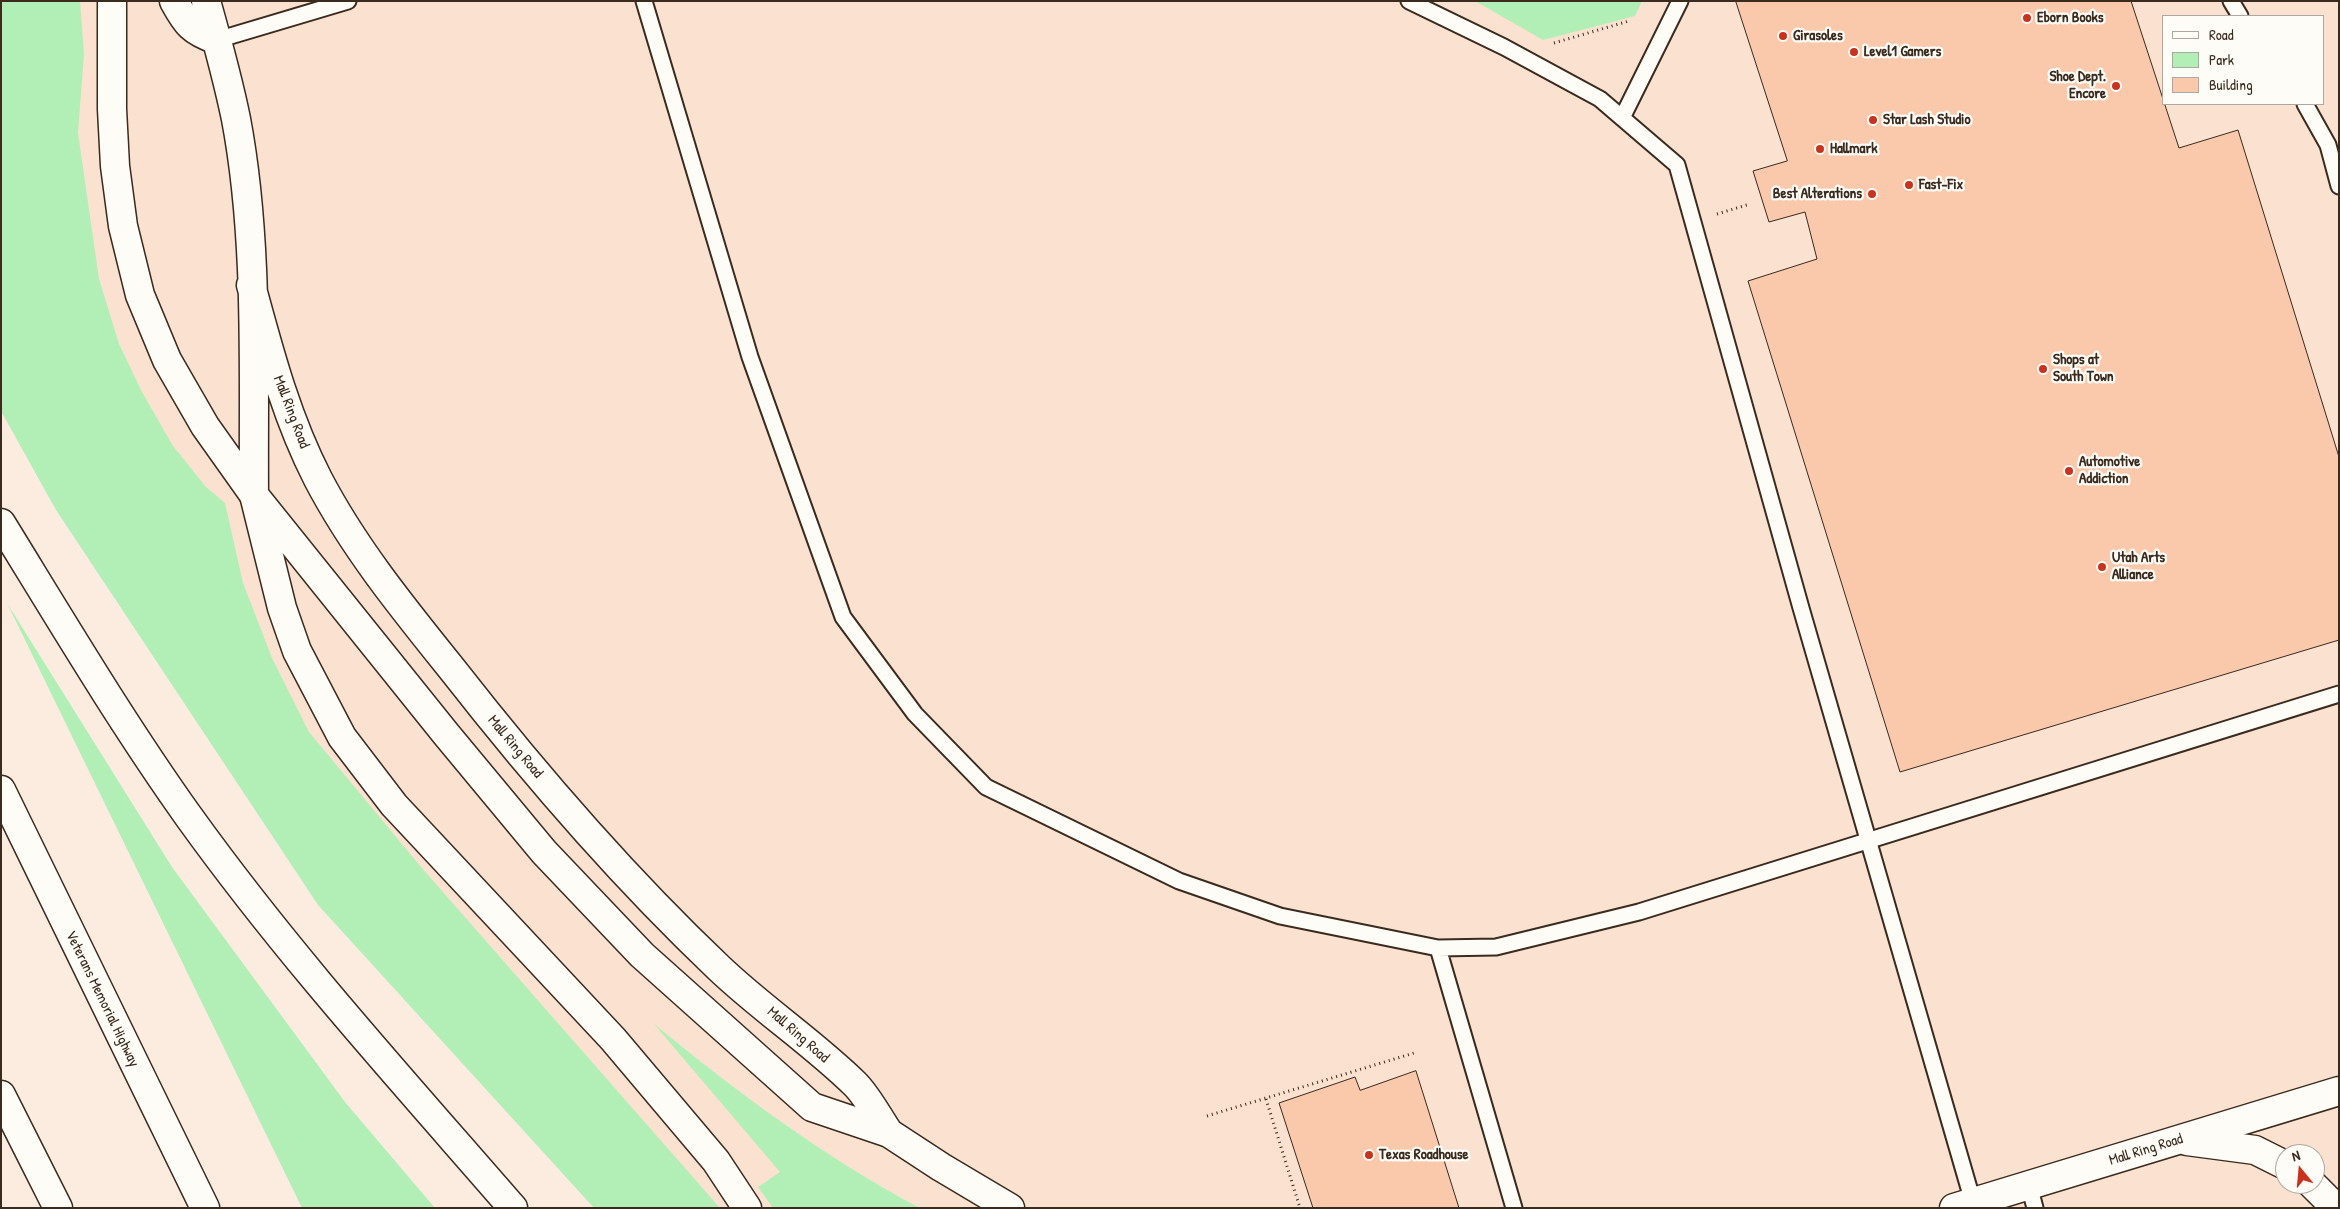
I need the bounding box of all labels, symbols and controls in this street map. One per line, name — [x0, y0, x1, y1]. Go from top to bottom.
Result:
place label: Eborn Books — [2037, 9, 2104, 27]
marker: Eborn Books — [2021, 12, 2033, 24]
legend — [2162, 15, 2325, 105]
text: Road — [2209, 24, 2234, 45]
place label: Girasoles — [1793, 27, 1843, 45]
marker: Girasoles — [1777, 30, 1789, 42]
place label: Level1 Gamers — [1864, 43, 1941, 61]
marker: Level1 Gamers — [1848, 46, 1860, 58]
text: Park — [2209, 49, 2234, 70]
place label: Shoe Dept. Encore — [2049, 68, 2106, 103]
text: Building — [2209, 74, 2253, 95]
marker: Shoe Dept. Encore — [2110, 80, 2122, 92]
place label: Star Lash Studio — [1883, 111, 1970, 129]
marker: Star Lash Studio — [1867, 114, 1879, 126]
place label: Hallmark — [1830, 140, 1877, 158]
marker: Hallmark — [1814, 143, 1826, 155]
place label: Fast-Fix — [1919, 176, 1963, 194]
marker: Fast-Fix — [1903, 179, 1915, 191]
place label: Best Alterations — [1773, 185, 1862, 203]
marker: Best Alterations — [1866, 188, 1878, 200]
place label: Shops at South Town — [2053, 351, 2114, 386]
marker: Shops at South Town — [2037, 363, 2049, 375]
street label: Mall Ring Road — [269, 373, 313, 451]
place label: Automotive Addiction — [2079, 453, 2140, 488]
marker: Automotive Addiction — [2063, 465, 2075, 477]
place label: Utah Arts Alliance — [2112, 549, 2165, 584]
marker: Utah Arts Alliance — [2096, 561, 2108, 573]
street label: Mall Ring Road — [484, 712, 546, 782]
street label: Veterans Memorial Highway — [61, 928, 143, 1070]
street label: Mall Ring Road — [763, 1003, 833, 1067]
street label: Mall Ring Road — [2107, 1130, 2185, 1170]
north arrow — [2275, 1144, 2325, 1194]
text: N — [2289, 1145, 2302, 1165]
place label: Texas Roadhouse — [1379, 1146, 1468, 1164]
marker: Texas Roadhouse — [1363, 1149, 1375, 1161]

